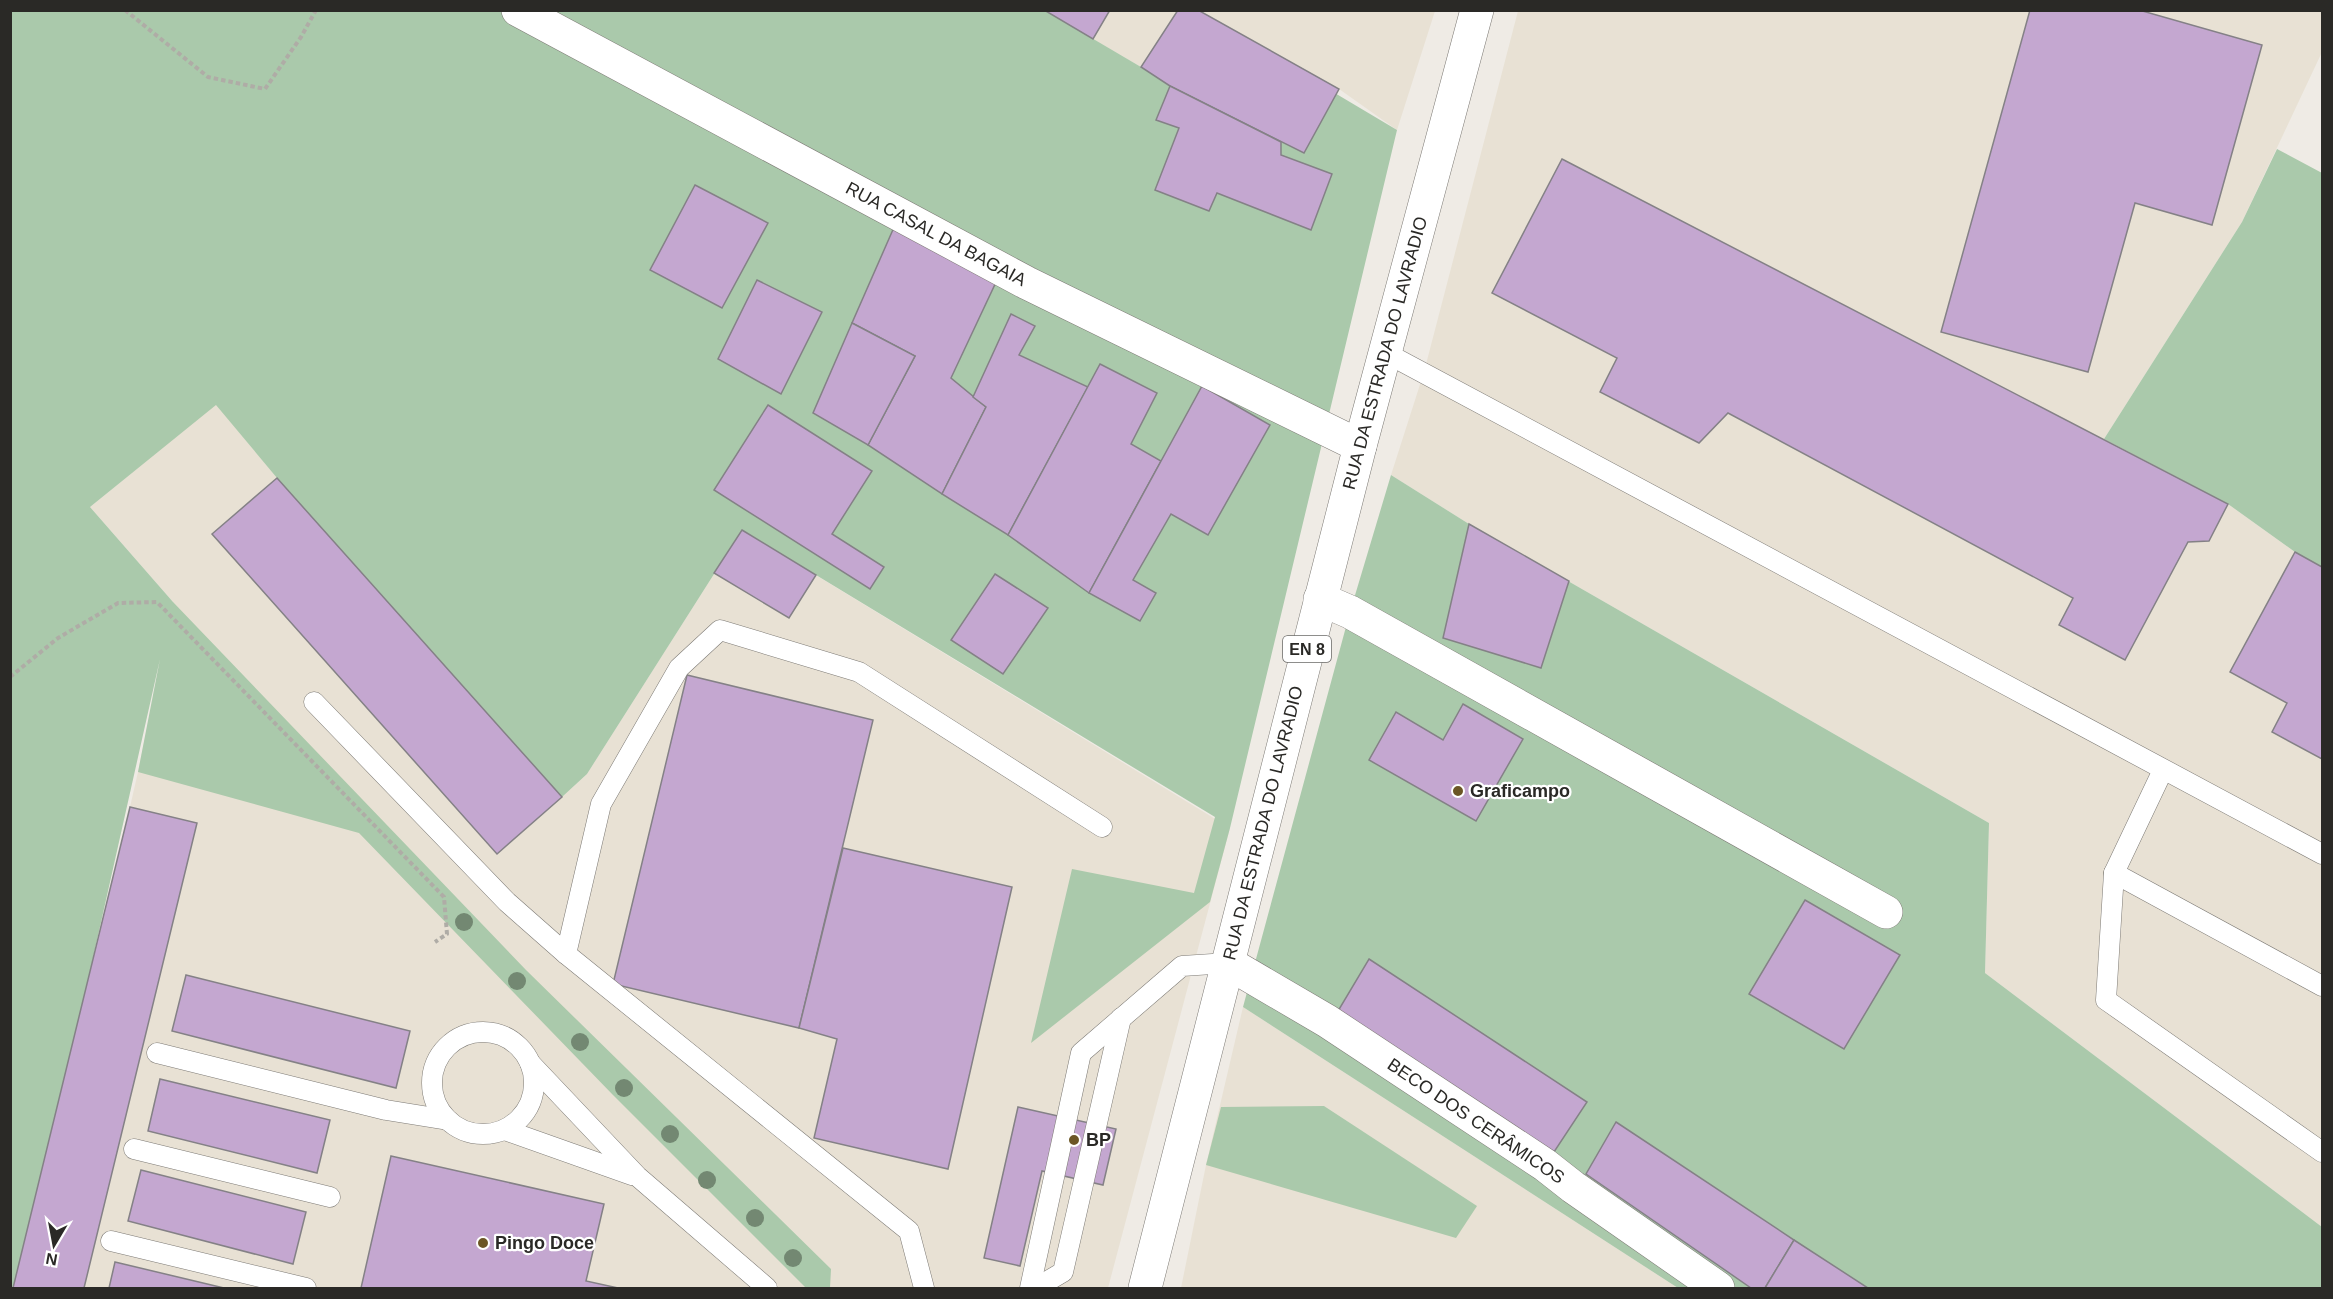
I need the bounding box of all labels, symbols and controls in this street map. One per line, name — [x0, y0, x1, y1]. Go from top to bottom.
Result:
street label: RUA CASAL DA BAGAIA — [842, 178, 1030, 290]
street label: RUA DA ESTRADA DO LAVRADIO — [1339, 214, 1431, 492]
road number: EN 8 — [1283, 636, 1331, 662]
street label: RUA DA ESTRADA DO LAVRADIO — [1219, 684, 1307, 962]
place label: Graficampo — [1470, 781, 1570, 801]
marker: Graficampo — [1451, 784, 1465, 798]
street label: BECO DOS CERÂMICOS — [1384, 1054, 1568, 1188]
place label: BP — [1086, 1130, 1111, 1150]
marker: BP — [1067, 1133, 1081, 1147]
north arrow — [24, 1215, 84, 1275]
place label: Pingo Doce — [495, 1233, 594, 1253]
marker: Pingo Doce — [476, 1236, 490, 1250]
text: N — [44, 1250, 59, 1269]

